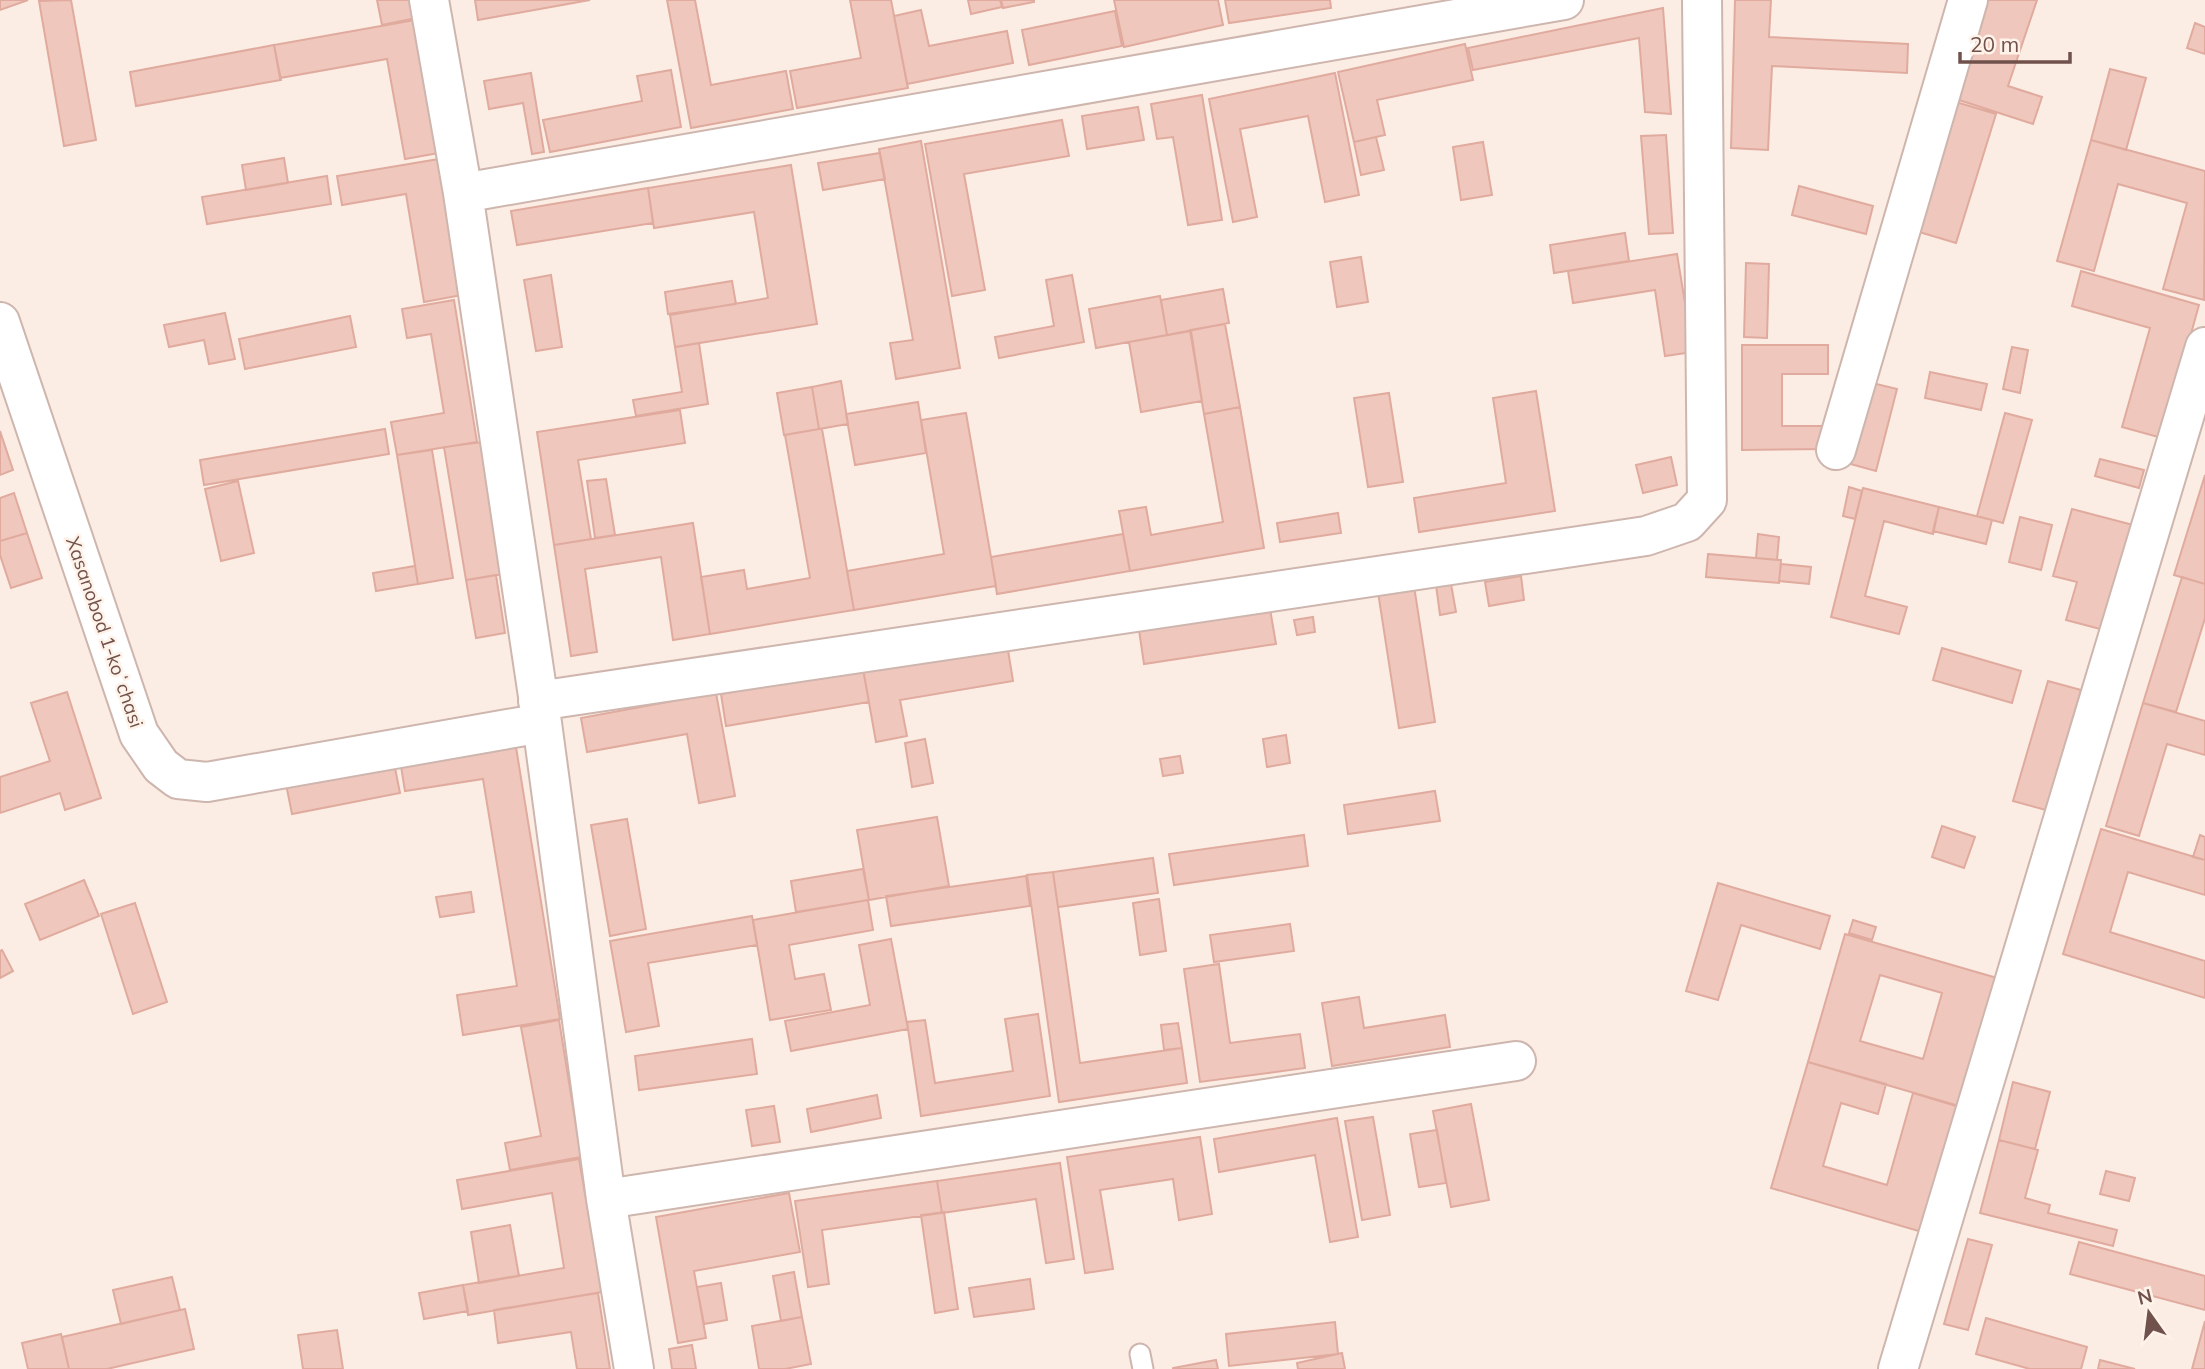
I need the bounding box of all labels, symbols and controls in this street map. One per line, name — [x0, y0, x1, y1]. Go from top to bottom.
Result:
scale bar — [1960, 21, 2070, 65]
text: 20 m — [1970, 31, 2019, 57]
street label: Xasanobod 1-koʻchasi — [61, 533, 149, 731]
north arrow — [2114, 1278, 2184, 1348]
text: N — [2135, 1283, 2155, 1310]

